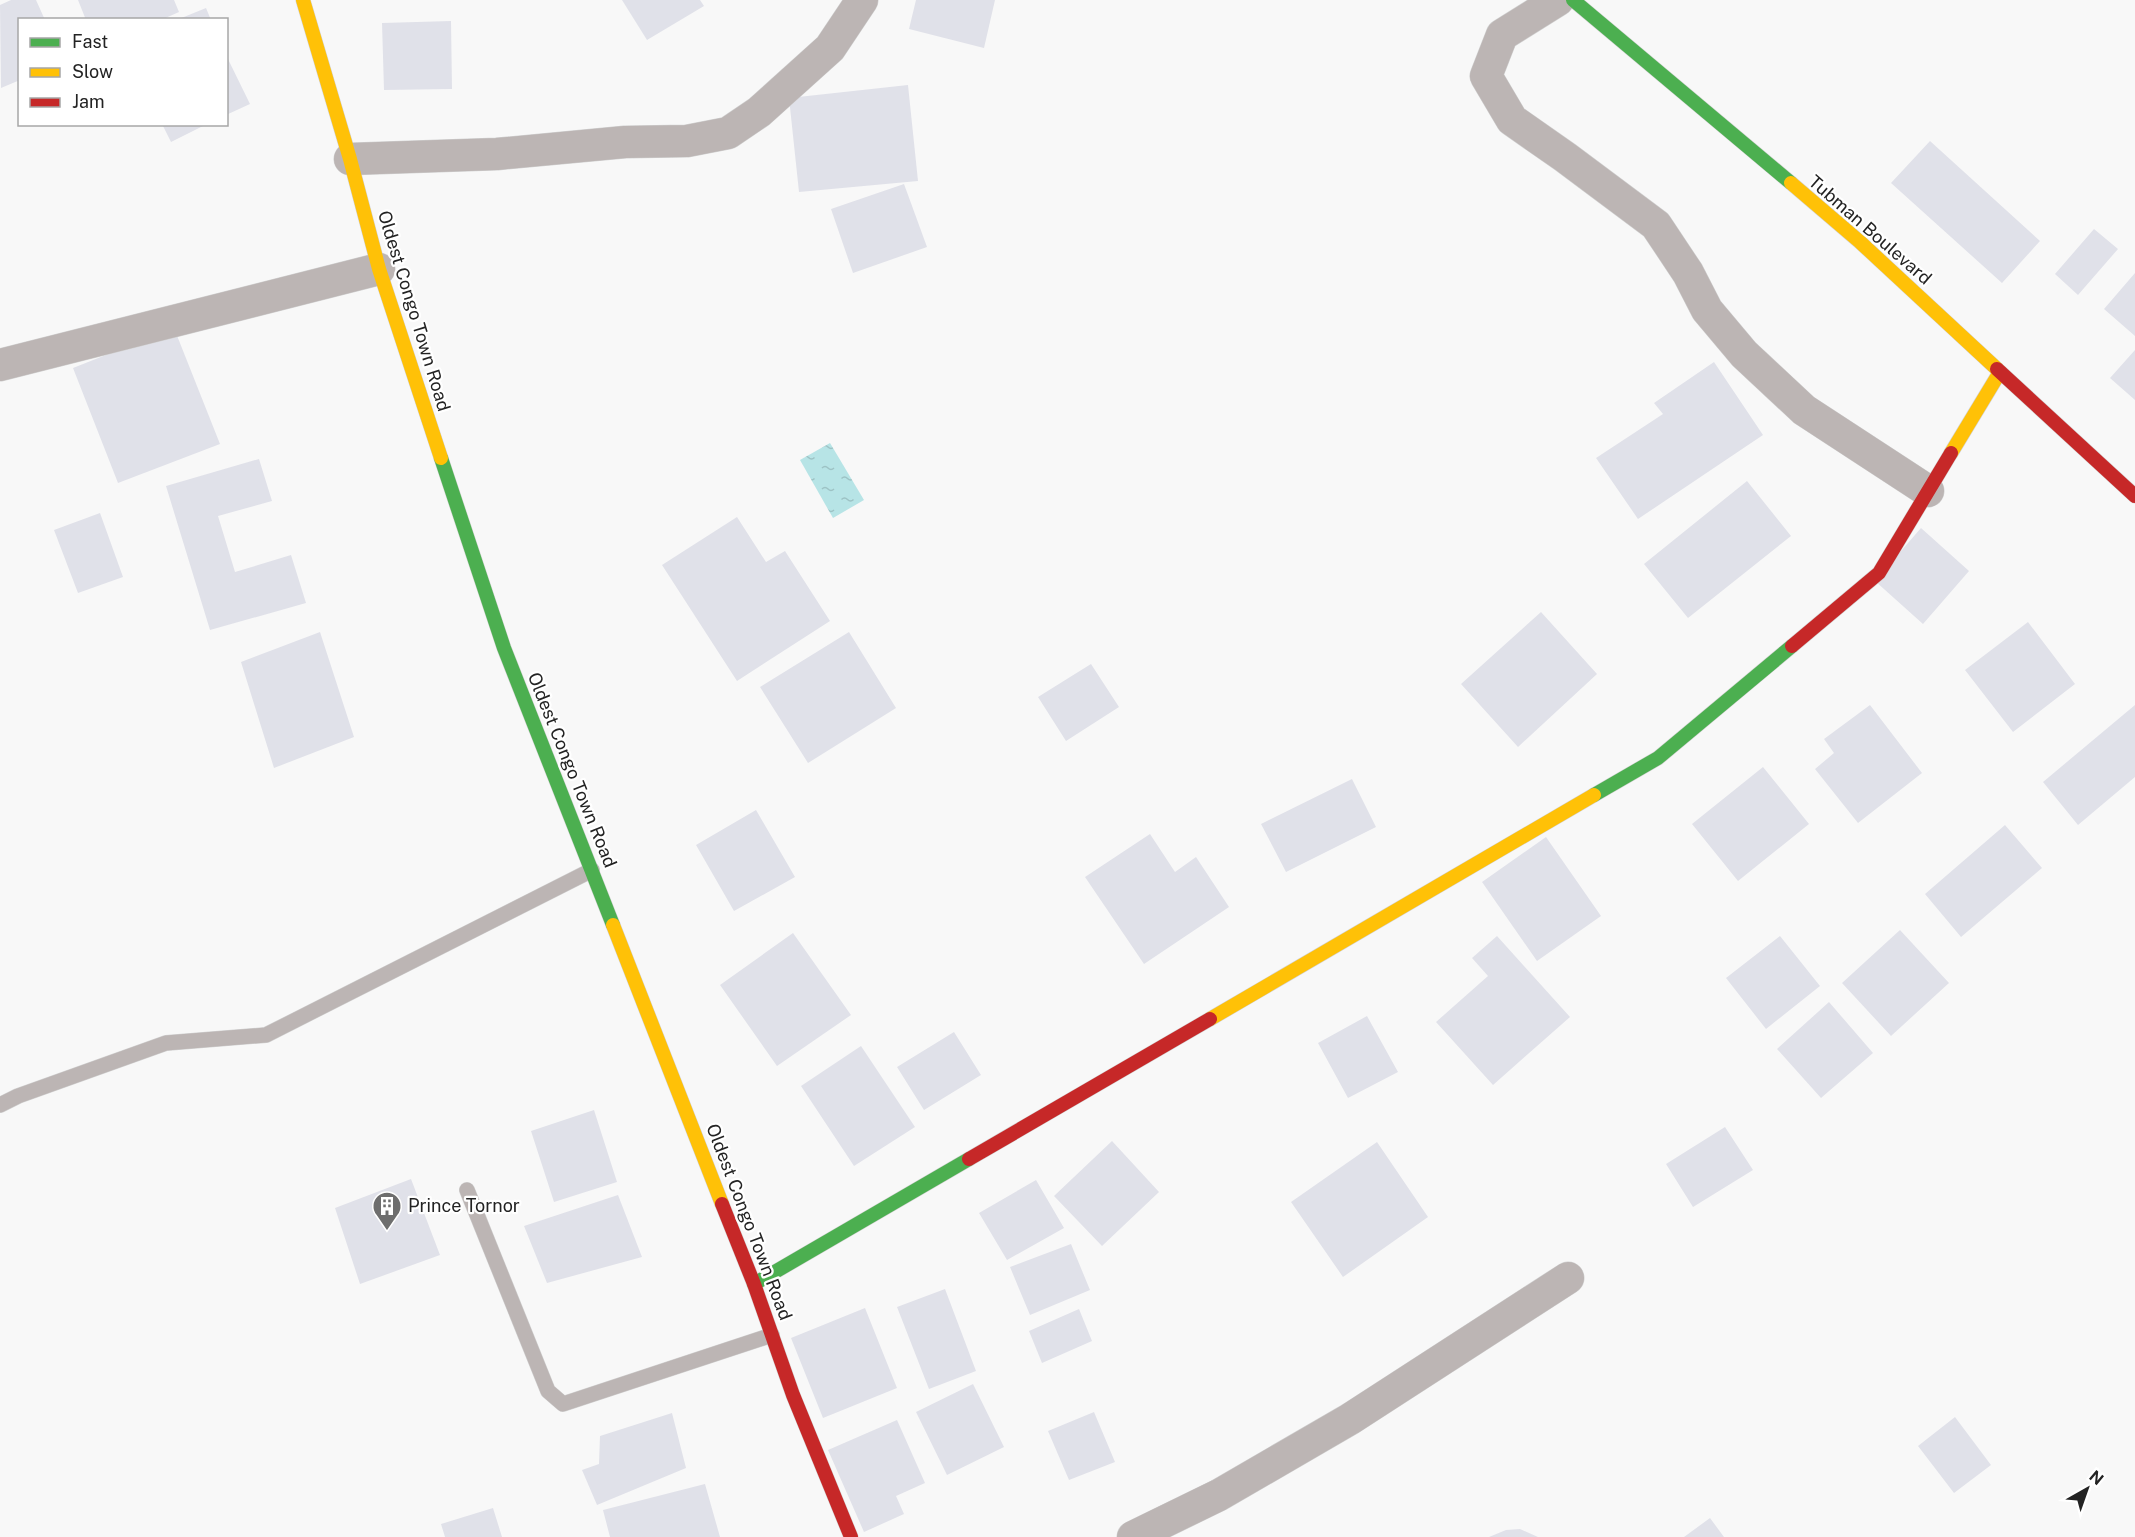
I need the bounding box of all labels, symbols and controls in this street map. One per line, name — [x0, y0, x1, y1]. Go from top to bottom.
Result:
legend — [18, 18, 228, 126]
text: Fast — [72, 31, 108, 52]
text: Slow — [72, 61, 113, 82]
text: Jam — [72, 91, 105, 112]
street label: Tubman Boulevard — [1805, 171, 1936, 289]
street label: Oldest Congo Town Road — [374, 208, 455, 414]
street label: Oldest Congo Town Road — [524, 669, 621, 870]
street label: Oldest Congo Town Road — [702, 1121, 797, 1323]
building icon: Prince Tornor — [371, 1190, 403, 1232]
place label: Prince Tornor — [408, 1195, 520, 1216]
north arrow — [2057, 1459, 2117, 1519]
text: N — [2085, 1467, 2107, 1489]

